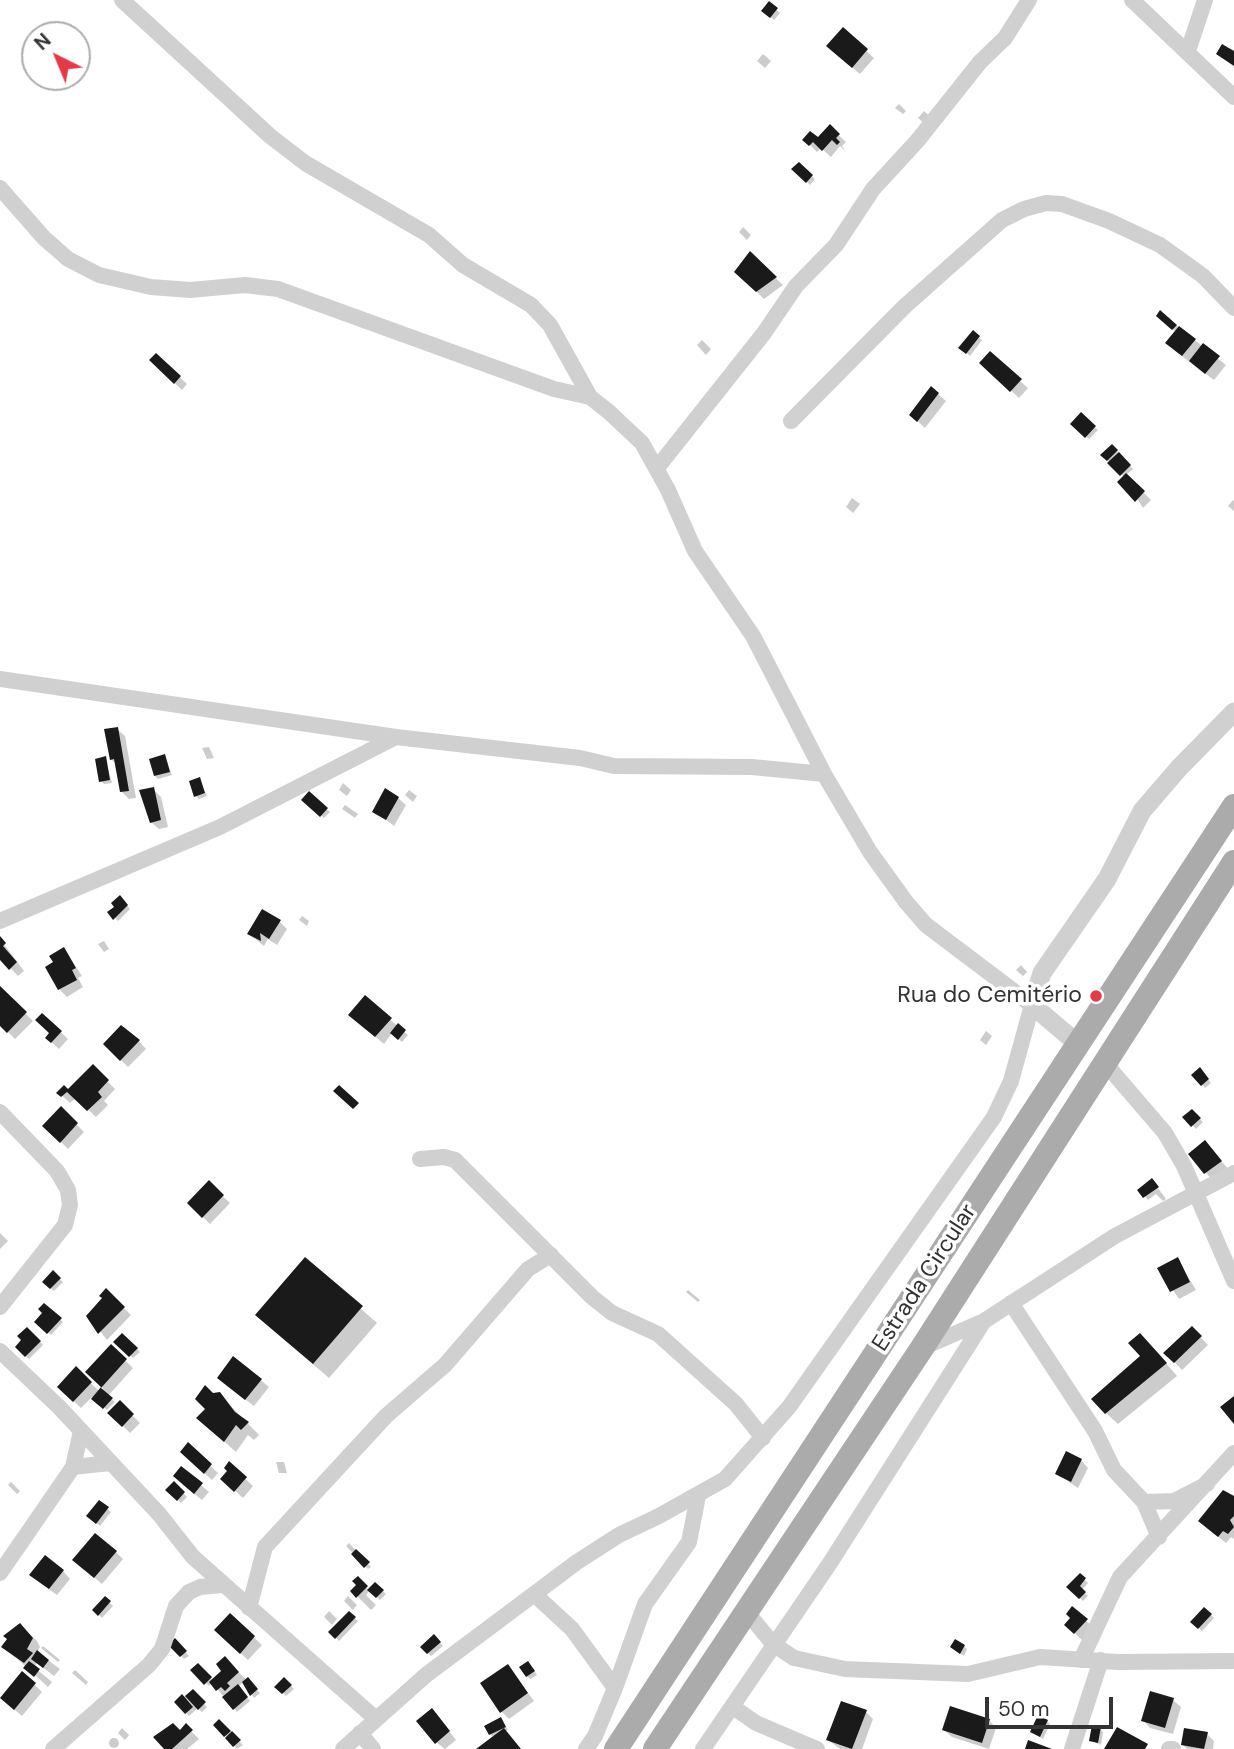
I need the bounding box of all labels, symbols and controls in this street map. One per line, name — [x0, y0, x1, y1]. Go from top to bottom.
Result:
north arrow — [21, 21, 91, 91]
text: N — [29, 28, 56, 56]
place label: Rua do Cemitério — [897, 982, 1082, 1010]
marker: Rua do Cemitério — [1088, 988, 1104, 1004]
street label: Estrada Circular — [867, 1199, 983, 1357]
scale bar — [989, 1682, 1117, 1726]
text: 50 m — [998, 1695, 1049, 1723]

